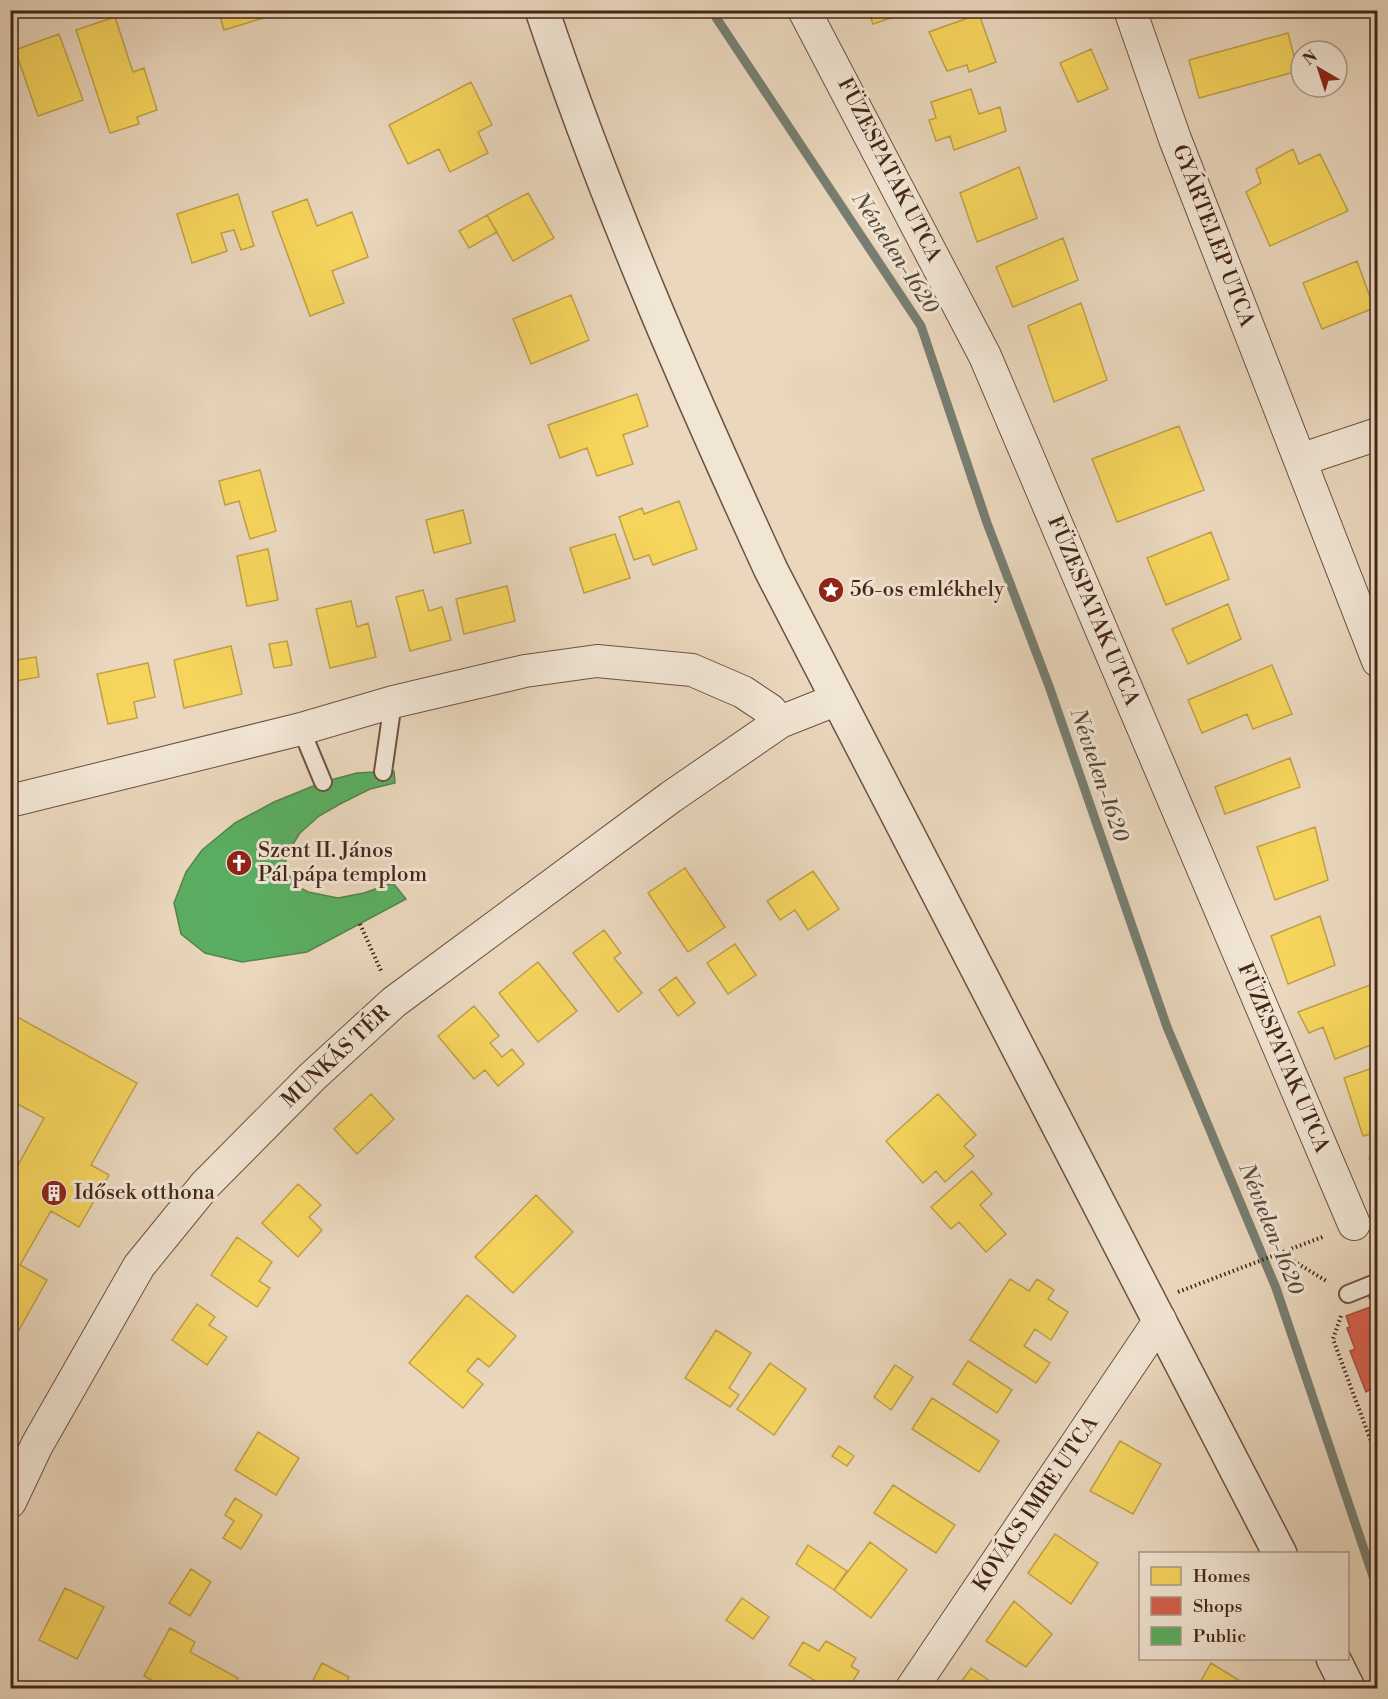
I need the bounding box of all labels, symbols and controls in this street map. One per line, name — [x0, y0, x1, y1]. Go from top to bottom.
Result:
north arrow — [1289, 39, 1349, 99]
text: N — [1299, 46, 1322, 70]
street label: FÜZESPATAK UTCA — [831, 73, 949, 267]
street label: GYÁRTELEP UTCA — [1166, 140, 1262, 331]
water label: Névtelen-1620 — [845, 186, 945, 319]
street label: FÜZESPATAK UTCA — [1041, 512, 1147, 710]
place icon: 56-os emlékhely — [816, 575, 846, 605]
place label: 56-os emlékhely — [850, 577, 1005, 603]
water label: Névtelen-1620 — [1063, 704, 1135, 846]
place label: Szent II. János Pál pápa templom — [258, 838, 427, 888]
church icon: Szent II. János Pál pápa templom — [224, 848, 254, 878]
street label: FÜZESPATAK UTCA — [1231, 959, 1337, 1157]
street label: MUNKÁS TÉR — [275, 998, 396, 1114]
water label: Névtelen-1620 — [1232, 1158, 1310, 1299]
building icon: Idősek otthona — [39, 1178, 69, 1208]
place label: Idősek otthona — [74, 1180, 215, 1206]
street label: KOVÁCS IMRE UTCA — [966, 1410, 1105, 1597]
legend — [1139, 1552, 1349, 1660]
text: Homes — [1193, 1565, 1250, 1588]
text: Shops — [1193, 1595, 1243, 1618]
text: Public — [1193, 1625, 1246, 1648]

